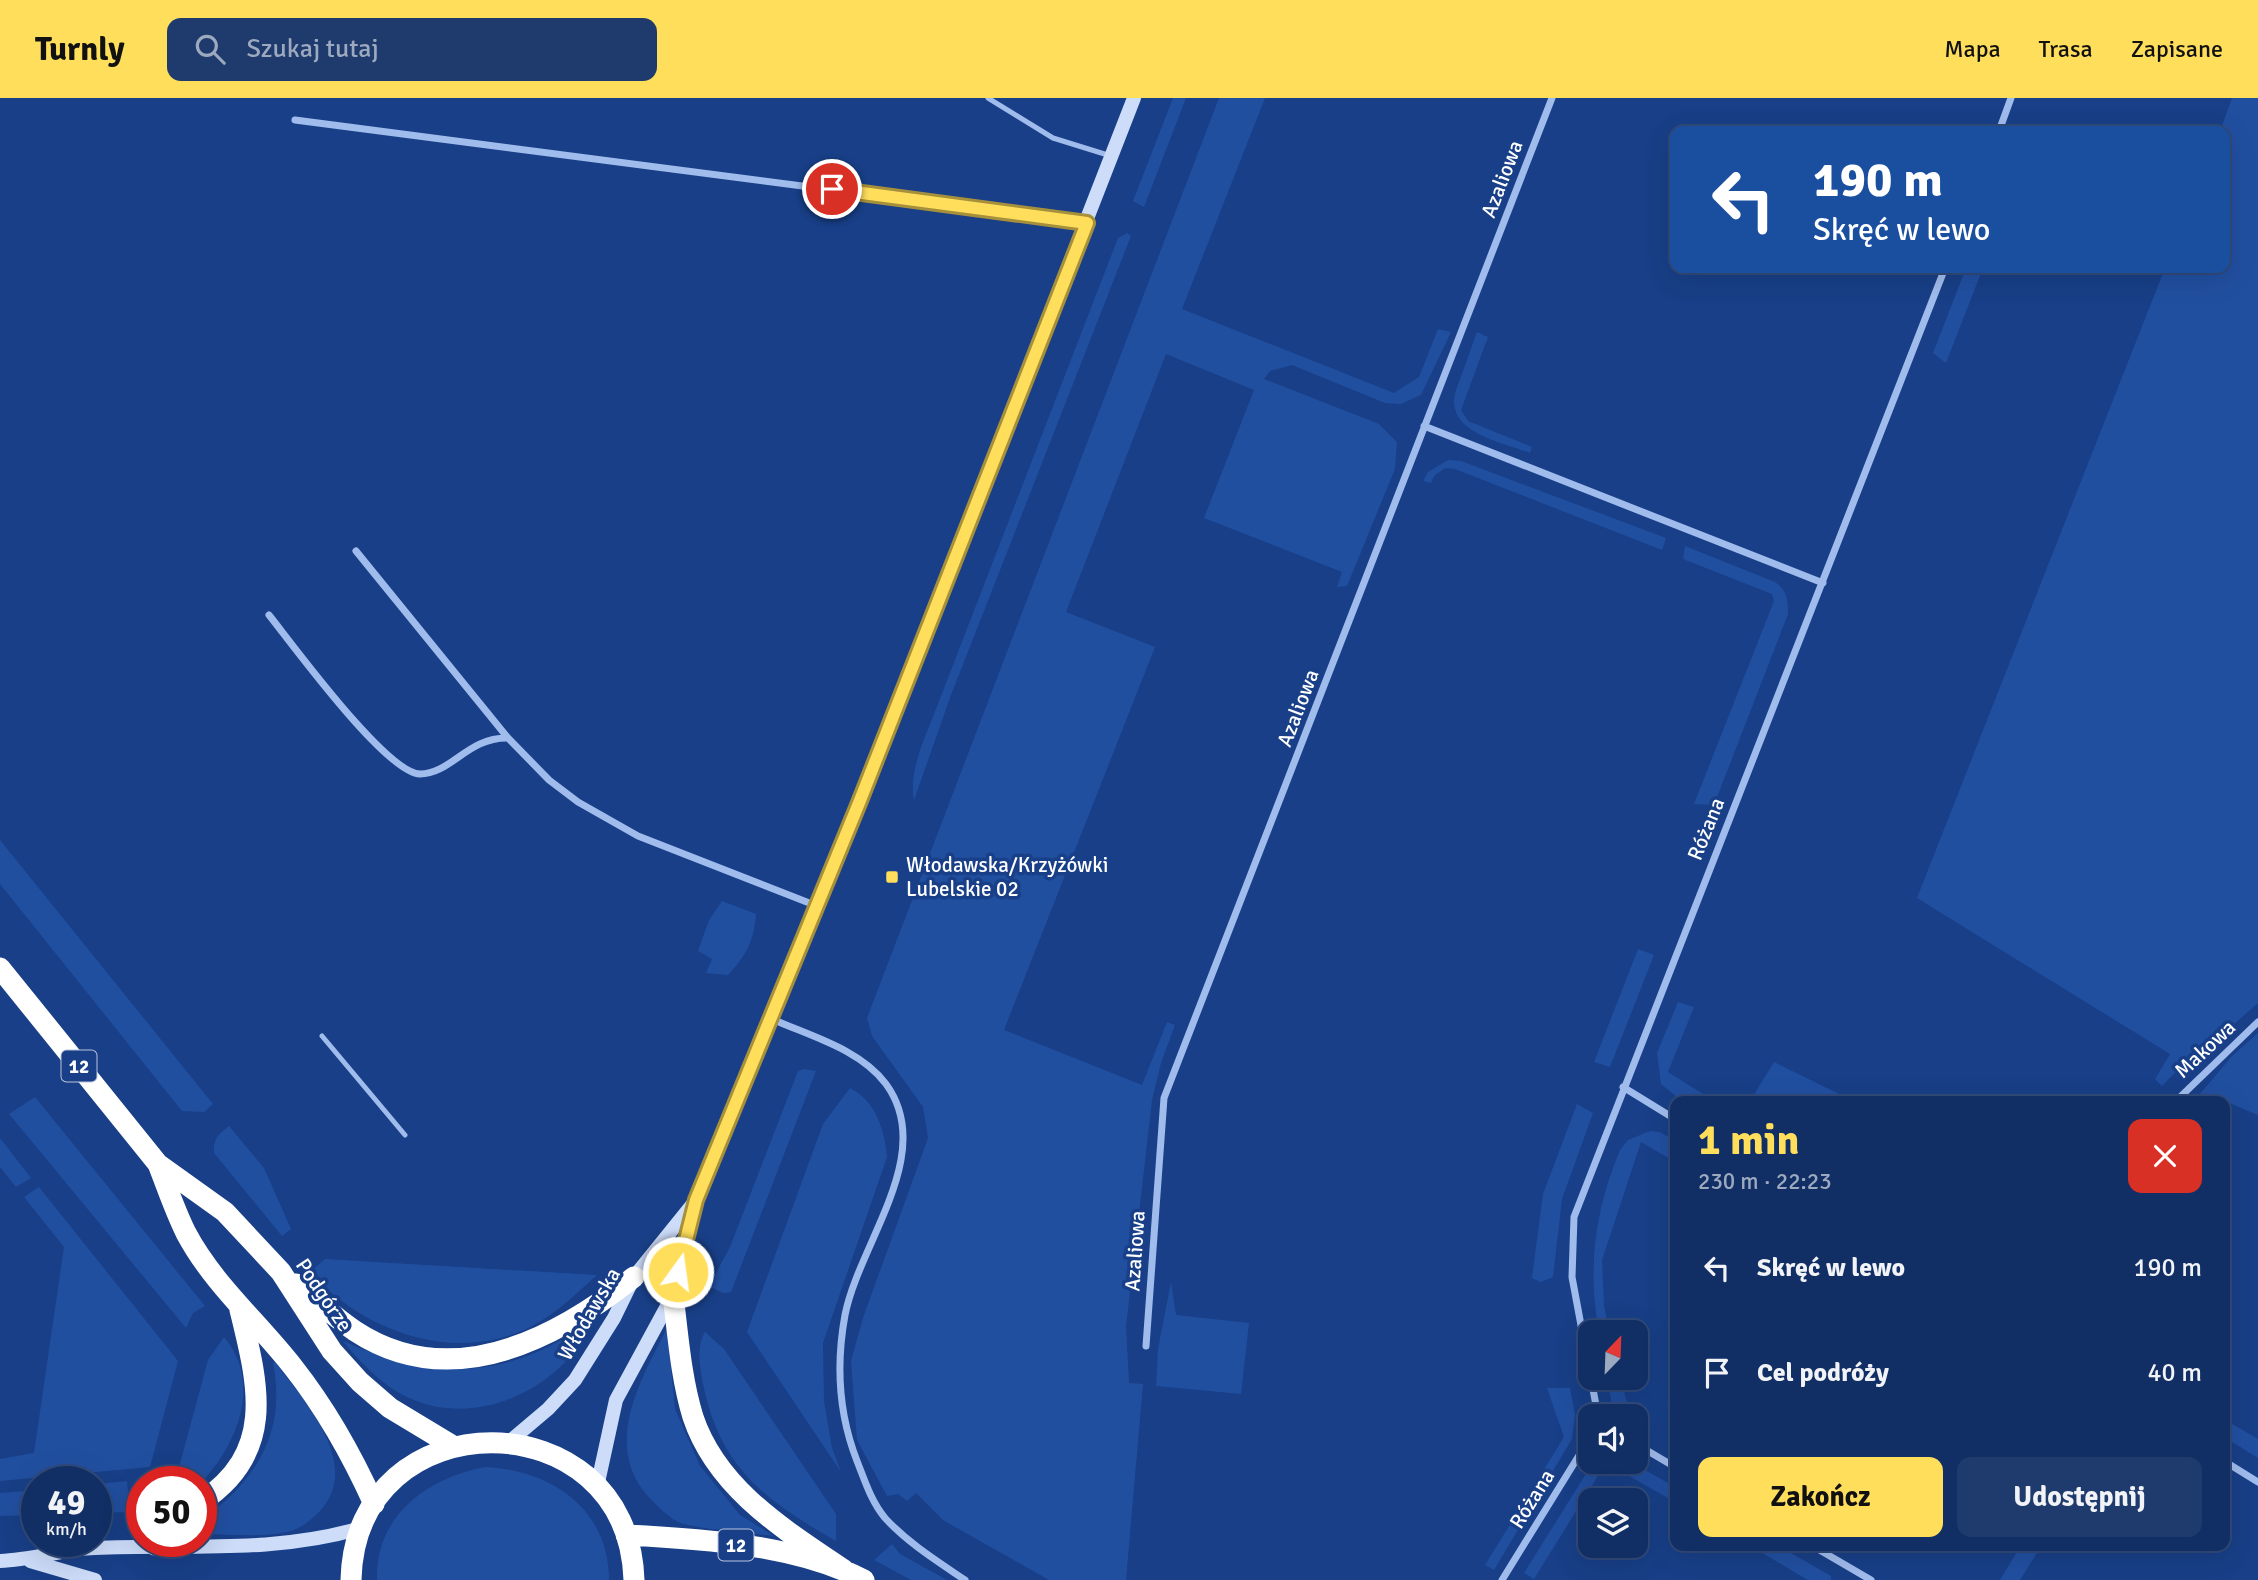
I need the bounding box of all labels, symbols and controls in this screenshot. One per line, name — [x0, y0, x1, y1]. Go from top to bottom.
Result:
search box — [167, 18, 657, 81]
text: Turnly — [35, 29, 125, 70]
icon: search — [191, 30, 229, 68]
text: Szukaj tutaj — [247, 33, 379, 65]
text: Mapa — [1944, 34, 2001, 64]
text: Trasa — [2039, 34, 2093, 64]
text: Zapisane — [2131, 34, 2223, 64]
street label: Azaliowa — [1475, 137, 1529, 221]
text: 190 m — [1813, 150, 1943, 210]
icon: left — [1698, 154, 1789, 245]
pin — [802, 159, 862, 219]
icon: arrive — [813, 170, 851, 208]
text: Skręć w lewo — [1813, 210, 1990, 249]
street label: Azaliowa — [1271, 666, 1325, 750]
street label: Różana — [1682, 794, 1730, 864]
place label: Włodawska/Krzyżówki Lubelskie 02 — [906, 852, 1108, 902]
marker: Włodawska/Krzyżówki Lubelskie 02 — [884, 869, 900, 885]
street label: Makowa — [2169, 1014, 2241, 1084]
road number: 12 — [62, 1050, 96, 1082]
text: 1 min — [1698, 1115, 1799, 1166]
button: close — [2128, 1119, 2202, 1193]
text: 230 m · 22:23 — [1698, 1167, 1832, 1196]
street label: Azaliowa — [1119, 1210, 1151, 1292]
position arrow — [641, 1235, 715, 1309]
icon: left — [1698, 1249, 1736, 1287]
text: Skręć w lewo — [1757, 1252, 1905, 1284]
text: 190 m — [2133, 1252, 2202, 1284]
street label: Podgórze — [290, 1253, 358, 1337]
street label: Włodawska — [552, 1263, 626, 1365]
north arrow — [1578, 1320, 1648, 1390]
map controls — [1578, 1320, 1648, 1558]
icon: arrive — [1698, 1354, 1736, 1392]
text: Cel podróży — [1757, 1357, 1889, 1389]
text: 40 m — [2147, 1357, 2202, 1389]
button: sound — [1578, 1404, 1648, 1474]
button: Zakończ — [1698, 1457, 1943, 1537]
button: Udostępnij — [1957, 1457, 2202, 1537]
street label: Różana — [1504, 1465, 1560, 1533]
speed limit sign: 50 — [126, 1466, 217, 1557]
text: 49 — [48, 1481, 85, 1524]
button: layers — [1578, 1488, 1648, 1558]
text: km/h — [46, 1518, 87, 1540]
road number: 12 — [718, 1530, 754, 1560]

